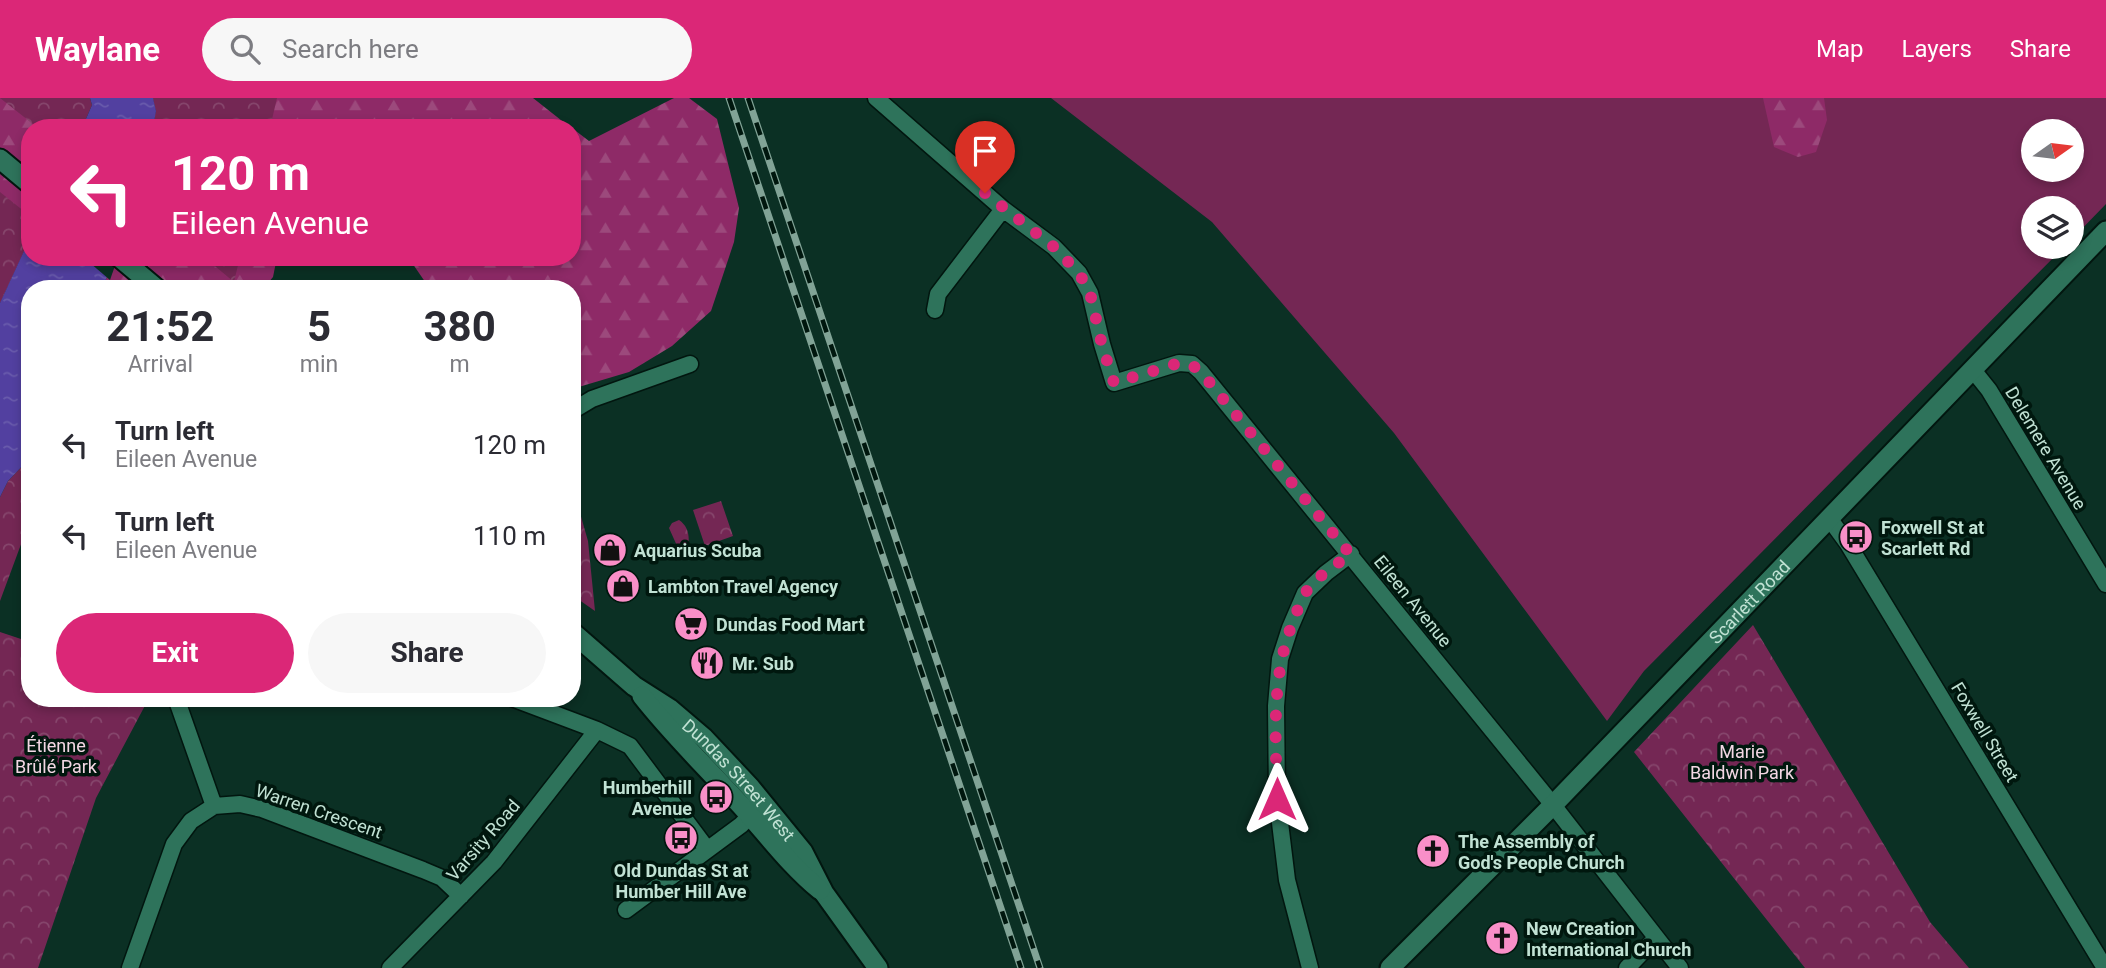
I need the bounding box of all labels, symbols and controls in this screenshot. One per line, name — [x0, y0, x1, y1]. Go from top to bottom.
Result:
search box — [202, 18, 692, 81]
text: Waylane — [35, 30, 160, 69]
icon: search — [226, 30, 264, 68]
text: Search here — [282, 34, 419, 64]
text: Map — [1816, 35, 1864, 63]
text: Layers — [1902, 35, 1972, 63]
text: Share — [2010, 35, 2071, 63]
north arrow — [2021, 119, 2084, 182]
map controls — [2021, 119, 2084, 259]
pin — [955, 121, 1015, 193]
icon: arrive — [966, 132, 1004, 170]
text: 120 m — [171, 145, 310, 202]
icon: left — [56, 147, 147, 238]
button: layers — [2021, 196, 2084, 259]
text: Eileen Avenue — [171, 204, 369, 242]
text: 21:52 — [106, 302, 214, 351]
text: 5 — [307, 302, 331, 351]
text: 380 — [423, 302, 496, 351]
text: Arrival — [128, 351, 193, 378]
text: min — [300, 351, 338, 378]
text: m — [450, 351, 470, 378]
street label: Delemere Avenue — [2001, 383, 2091, 513]
text: Turn left — [115, 416, 214, 446]
icon: left — [56, 426, 94, 464]
text: 120 m — [473, 430, 546, 460]
text: Eileen Avenue — [115, 446, 257, 473]
text: Turn left — [115, 507, 214, 537]
icon: left — [56, 517, 94, 555]
place label: Foxwell St at Scarlett Rd — [1881, 517, 1984, 559]
bus stop icon: Foxwell St at Scarlett Rd — [1837, 518, 1875, 556]
text: 110 m — [473, 521, 546, 551]
shop icon: Aquarius Scuba — [591, 531, 629, 569]
text: Eileen Avenue — [115, 537, 257, 564]
place label: Aquarius Scuba — [634, 540, 762, 561]
street label: Eileen Avenue — [1370, 551, 1456, 651]
street label: Scarlett Road — [1704, 556, 1794, 648]
shop icon: Lambton Travel Agency — [604, 567, 642, 605]
place label: Lambton Travel Agency — [648, 576, 839, 597]
supermarket icon: Dundas Food Mart — [672, 605, 710, 643]
button: Exit — [56, 613, 294, 693]
button: Share — [308, 613, 546, 693]
place label: Dundas Food Mart — [716, 614, 865, 635]
restaurant icon: Mr. Sub — [688, 644, 726, 682]
place label: Mr. Sub — [732, 653, 794, 674]
street label: Foxwell Street — [1947, 678, 2023, 786]
street label: Dundas Street West — [679, 714, 800, 845]
park label: Étienne Brûlé Park — [15, 735, 98, 777]
park label: Marie Baldwin Park — [1690, 741, 1795, 783]
position arrow — [1240, 762, 1314, 836]
place label: Humberhill Avenue — [603, 777, 692, 819]
bus stop icon: Humberhill Avenue — [697, 778, 735, 816]
street label: Warren Crescent — [253, 779, 385, 843]
street label: Varsity Road — [442, 795, 524, 885]
bus stop icon: Old Dundas St at Humber Hill Ave — [662, 819, 700, 857]
place label: The Assembly of God's People Church — [1458, 831, 1625, 873]
church icon: The Assembly of God's People Church — [1414, 832, 1452, 870]
place label: Old Dundas St at Humber Hill Ave — [614, 860, 748, 902]
place label: New Creation International Church — [1526, 918, 1691, 960]
church icon: New Creation International Church — [1483, 919, 1521, 957]

